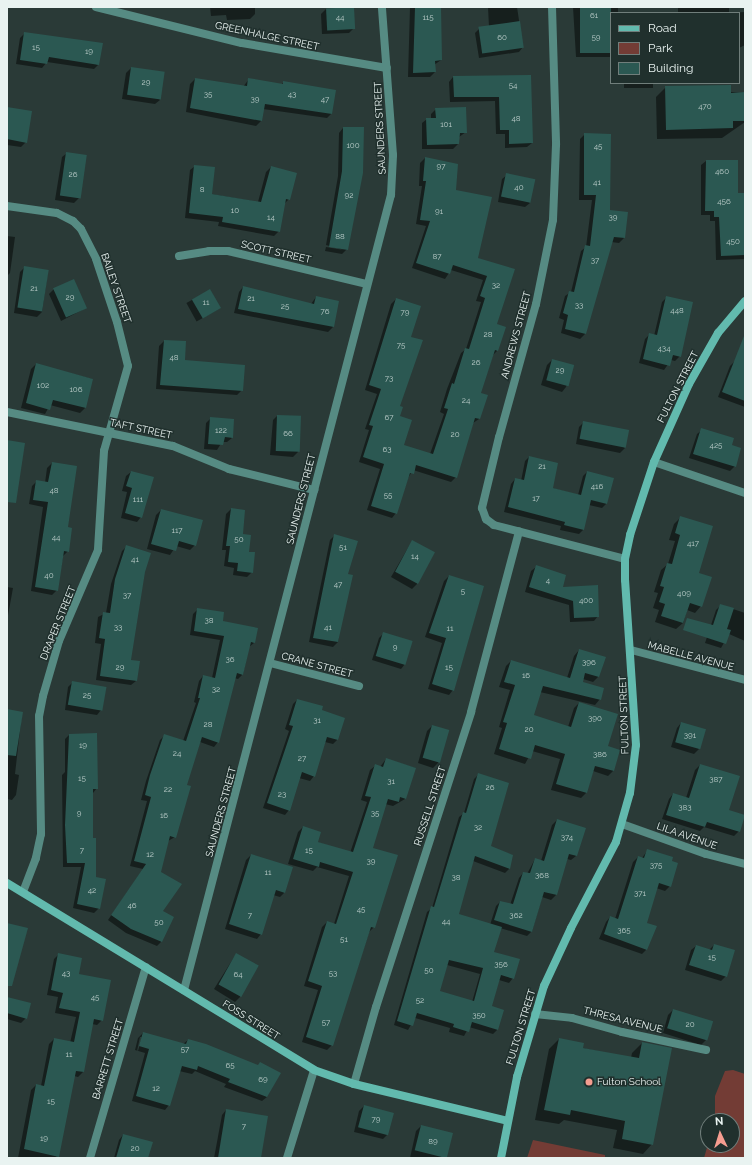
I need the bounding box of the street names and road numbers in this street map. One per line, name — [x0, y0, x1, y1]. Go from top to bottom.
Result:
street label: GREENHALGE STREET — [214, 19, 320, 53]
street label: SAUNDERS STREET — [372, 81, 388, 175]
street label: SCOTT STREET — [240, 238, 312, 266]
street label: BAILEY STREET — [98, 251, 134, 325]
street label: ANDREWS STREET — [499, 290, 533, 380]
street label: FULTON STREET — [655, 349, 701, 425]
street label: TAFT STREET — [109, 417, 173, 441]
street label: SAUNDERS STREET — [284, 452, 318, 546]
street label: DRAPER STREET — [38, 584, 78, 662]
street label: MABELLE AVENUE — [646, 639, 736, 673]
street label: CRANE STREET — [280, 650, 354, 680]
street label: FULTON STREET — [617, 675, 631, 755]
street label: RUSSELL STREET — [411, 764, 449, 848]
street label: SAUNDERS STREET — [203, 766, 239, 858]
street label: LILA AVENUE — [655, 820, 719, 852]
street label: FULTON STREET — [504, 988, 538, 1066]
street label: FOSS STREET — [220, 998, 282, 1042]
street label: THRESA AVENUE — [582, 1004, 664, 1036]
street label: BARRETT STREET — [90, 1017, 126, 1101]

